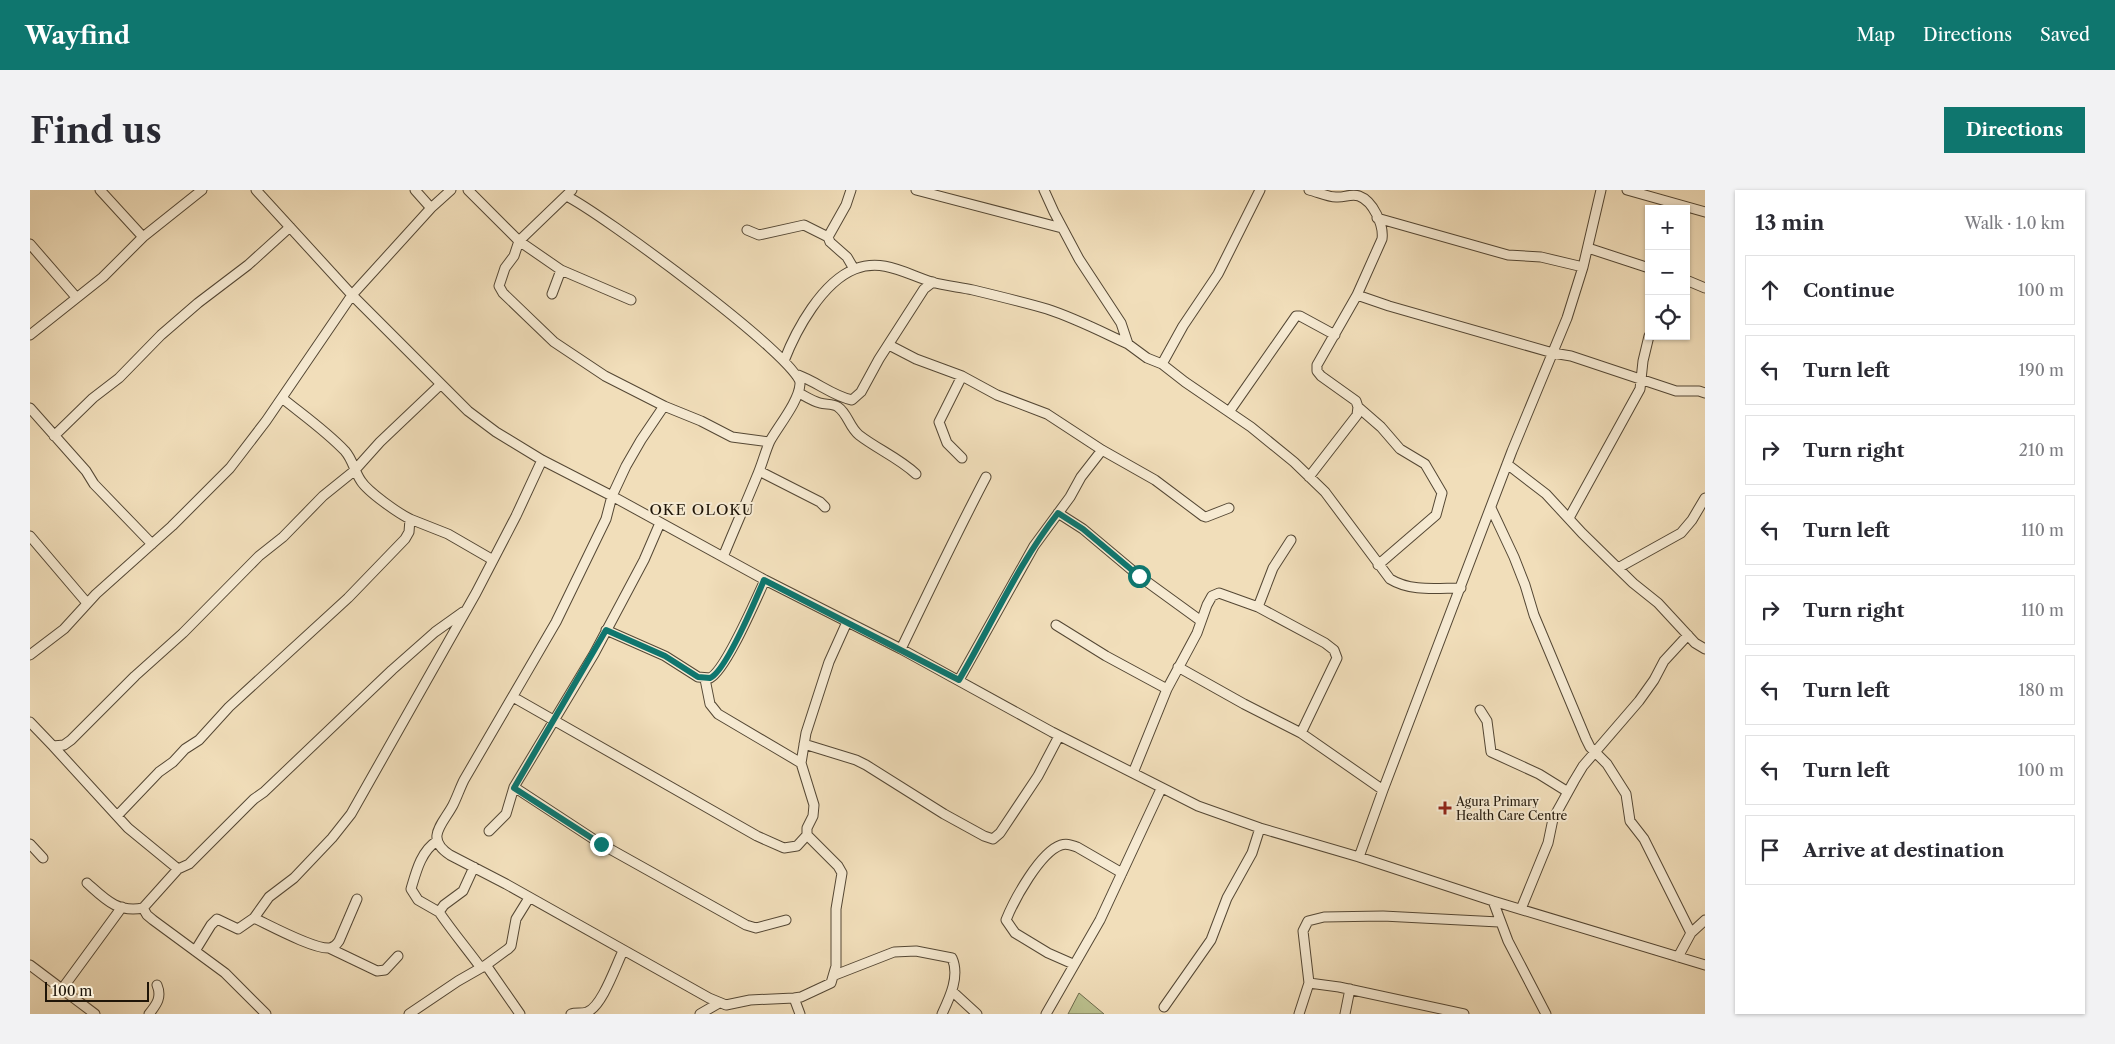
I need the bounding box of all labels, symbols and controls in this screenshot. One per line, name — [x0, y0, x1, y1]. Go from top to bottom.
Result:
text: Wayfind — [25, 21, 130, 50]
text: Map — [1856, 24, 1895, 46]
text: Directions — [1923, 24, 2012, 46]
text: Saved — [2040, 24, 2090, 46]
button: Directions — [1944, 107, 2085, 153]
text: Find us — [30, 109, 162, 152]
map controls — [1645, 205, 1690, 340]
button: + — [1645, 205, 1690, 250]
text: 13 min — [1755, 210, 1824, 235]
text: Walk · 1.0 km — [1965, 213, 2065, 233]
button: − — [1645, 250, 1690, 295]
icon: ahead — [1756, 276, 1784, 304]
text: Continue — [1803, 279, 1895, 302]
text: 100 m — [2018, 280, 2064, 300]
button: locate — [1645, 295, 1690, 340]
icon: left — [1756, 356, 1784, 384]
text: Turn left — [1803, 359, 1890, 382]
text: 190 m — [2019, 360, 2064, 380]
icon: right — [1756, 436, 1784, 464]
text: Turn right — [1803, 439, 1904, 462]
text: 210 m — [2019, 440, 2064, 460]
district label: OKE OLOKU — [650, 500, 754, 519]
icon: left — [1756, 516, 1784, 544]
text: Turn left — [1803, 519, 1890, 542]
text: 110 m — [2021, 520, 2064, 540]
route start — [1128, 565, 1151, 588]
icon: right — [1756, 596, 1784, 624]
text: Turn right — [1803, 599, 1904, 622]
text: 110 m — [2021, 600, 2064, 620]
icon: left — [1756, 676, 1784, 704]
text: Turn left — [1803, 679, 1890, 702]
text: 180 m — [2018, 680, 2064, 700]
icon: left — [1756, 756, 1784, 784]
text: Turn left — [1803, 759, 1890, 782]
text: 100 m — [2018, 760, 2064, 780]
place label: Agura Primary Health Care Centre — [1455, 794, 1568, 823]
marker: Agura Primary Health Care Centre — [1438, 801, 1452, 815]
route end — [590, 833, 613, 856]
icon: arrive — [1756, 836, 1784, 864]
text: Arrive at destination — [1803, 839, 2004, 862]
scale bar — [45, 979, 149, 1002]
text: 100 m — [52, 982, 92, 1000]

